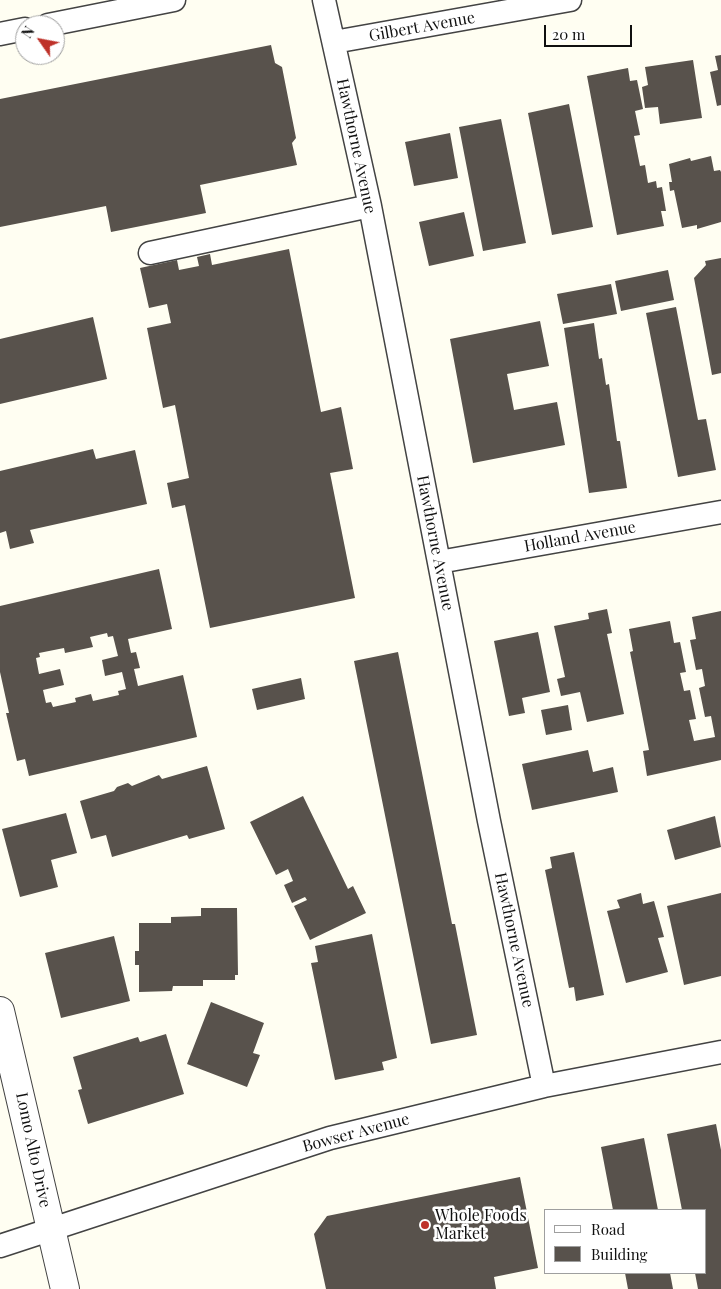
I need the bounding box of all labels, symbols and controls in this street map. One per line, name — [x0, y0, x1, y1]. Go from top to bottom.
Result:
street label: Gilbert Avenue — [368, 8, 476, 46]
north arrow — [15, 15, 65, 65]
scale bar — [546, 15, 634, 47]
text: N — [17, 23, 39, 42]
text: 20 m — [552, 24, 585, 44]
street label: Hawthorne Avenue — [332, 77, 380, 215]
street label: Hawthorne Avenue — [412, 474, 458, 612]
street label: Holland Avenue — [523, 518, 637, 556]
street label: Hawthorne Avenue — [490, 871, 538, 1009]
street label: Lomo Alto Drive — [11, 1091, 55, 1209]
street label: Bowser Avenue — [300, 1109, 412, 1157]
place label: Whole Foods Market — [435, 1206, 527, 1244]
legend — [544, 1209, 706, 1274]
marker: Whole Foods Market — [419, 1219, 431, 1231]
text: Road — [591, 1219, 625, 1239]
text: Building — [591, 1244, 647, 1264]

